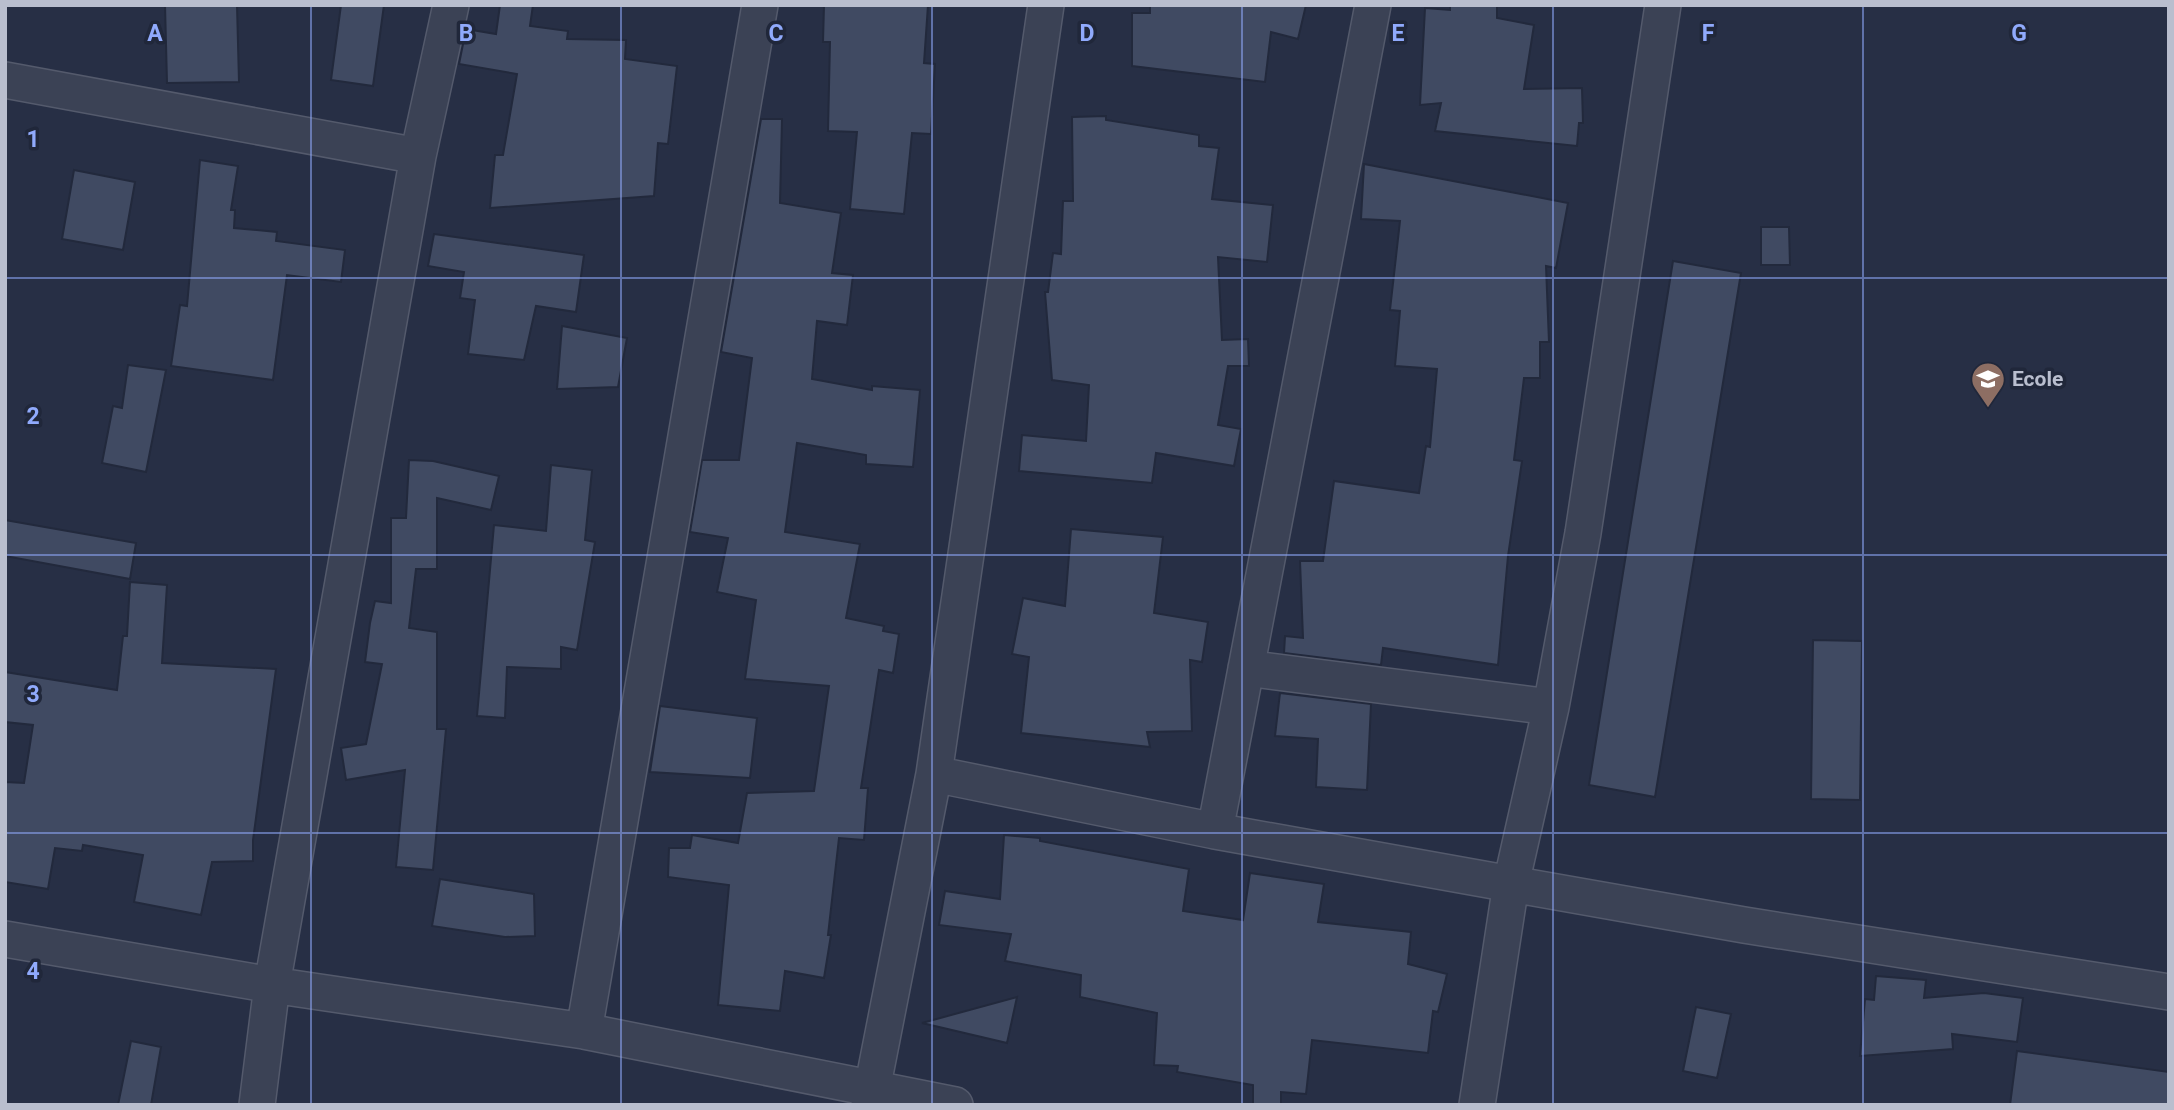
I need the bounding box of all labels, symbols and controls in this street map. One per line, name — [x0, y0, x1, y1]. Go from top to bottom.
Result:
text: A — [147, 20, 163, 47]
text: B — [459, 20, 473, 47]
text: C — [768, 20, 784, 47]
text: D — [1080, 20, 1094, 47]
text: E — [1392, 20, 1405, 47]
text: F — [1702, 20, 1715, 47]
text: G — [2011, 20, 2027, 47]
text: 1 — [26, 126, 40, 153]
school or university icon: Ecole — [1969, 360, 2007, 409]
place label: Ecole — [2012, 367, 2063, 391]
text: 2 — [26, 403, 40, 430]
text: 3 — [26, 681, 40, 708]
text: 4 — [26, 958, 40, 985]

